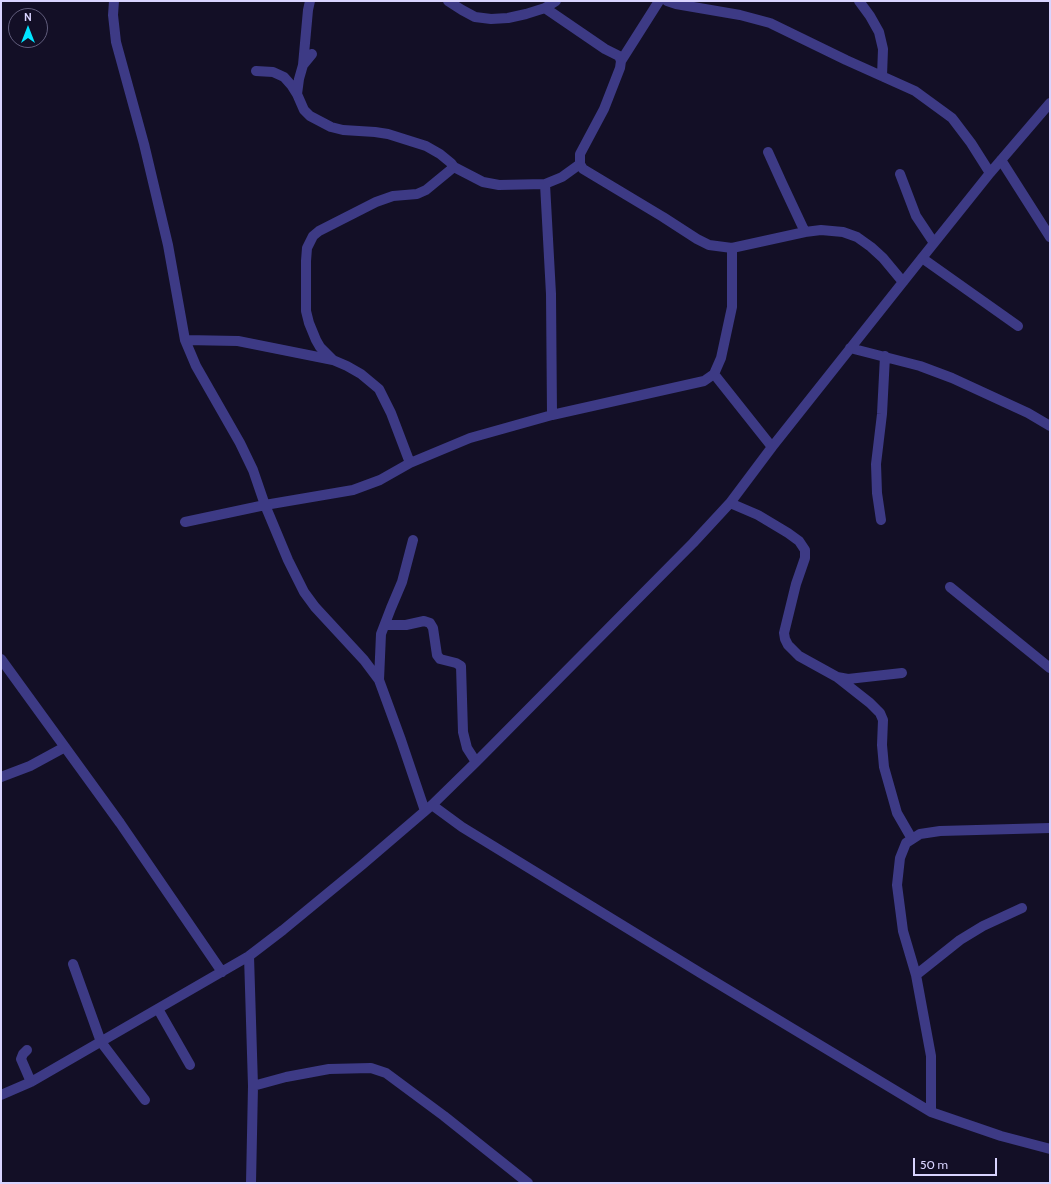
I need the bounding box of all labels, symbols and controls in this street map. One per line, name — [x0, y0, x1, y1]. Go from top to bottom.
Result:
north arrow — [8, 8, 48, 48]
text: N — [24, 10, 32, 24]
scale bar — [915, 1150, 999, 1176]
text: 50 m — [920, 1157, 948, 1172]

